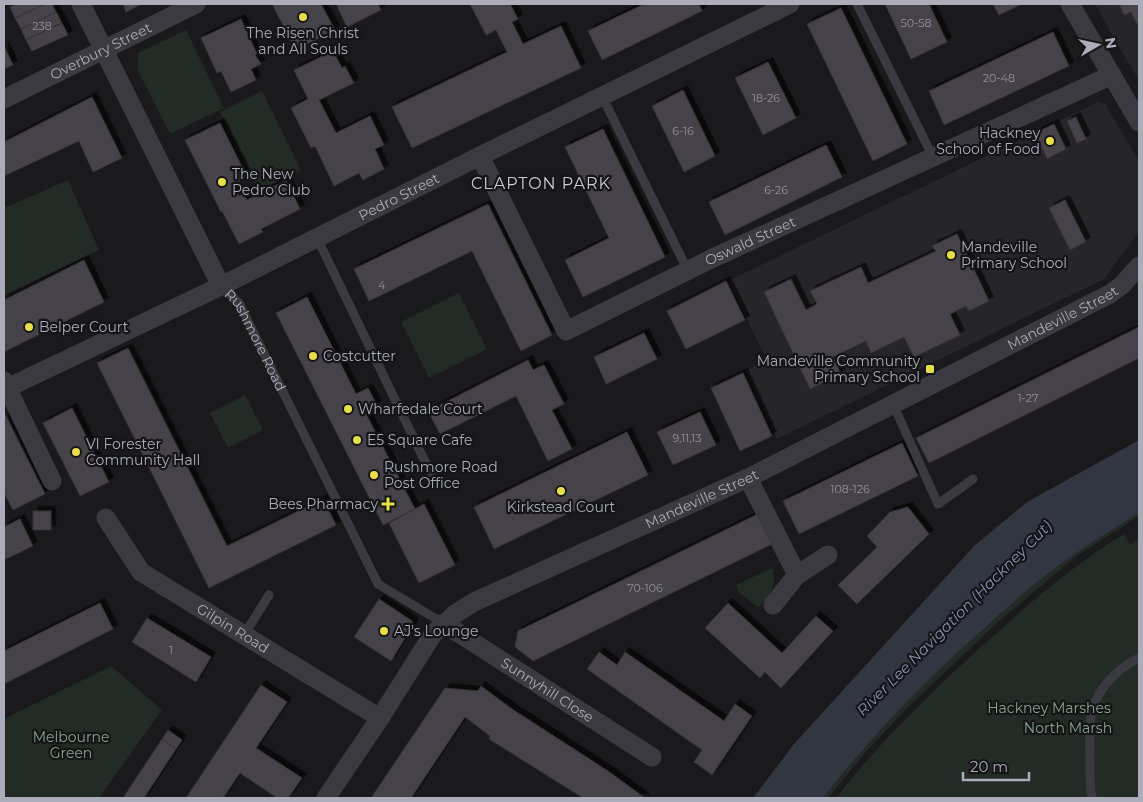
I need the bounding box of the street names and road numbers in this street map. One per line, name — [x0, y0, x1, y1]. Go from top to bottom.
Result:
street label: Overbury Street — [47, 18, 155, 84]
street label: Pedro Street — [355, 169, 442, 225]
street label: Oswald Street — [702, 212, 799, 270]
street label: Mandeville Street — [1004, 282, 1122, 354]
street label: Rushmore Road — [221, 285, 290, 394]
street label: Mandeville Street — [642, 465, 762, 532]
street label: Gilpin Road — [193, 599, 272, 657]
street label: Sunnyhill Close — [498, 654, 597, 726]

